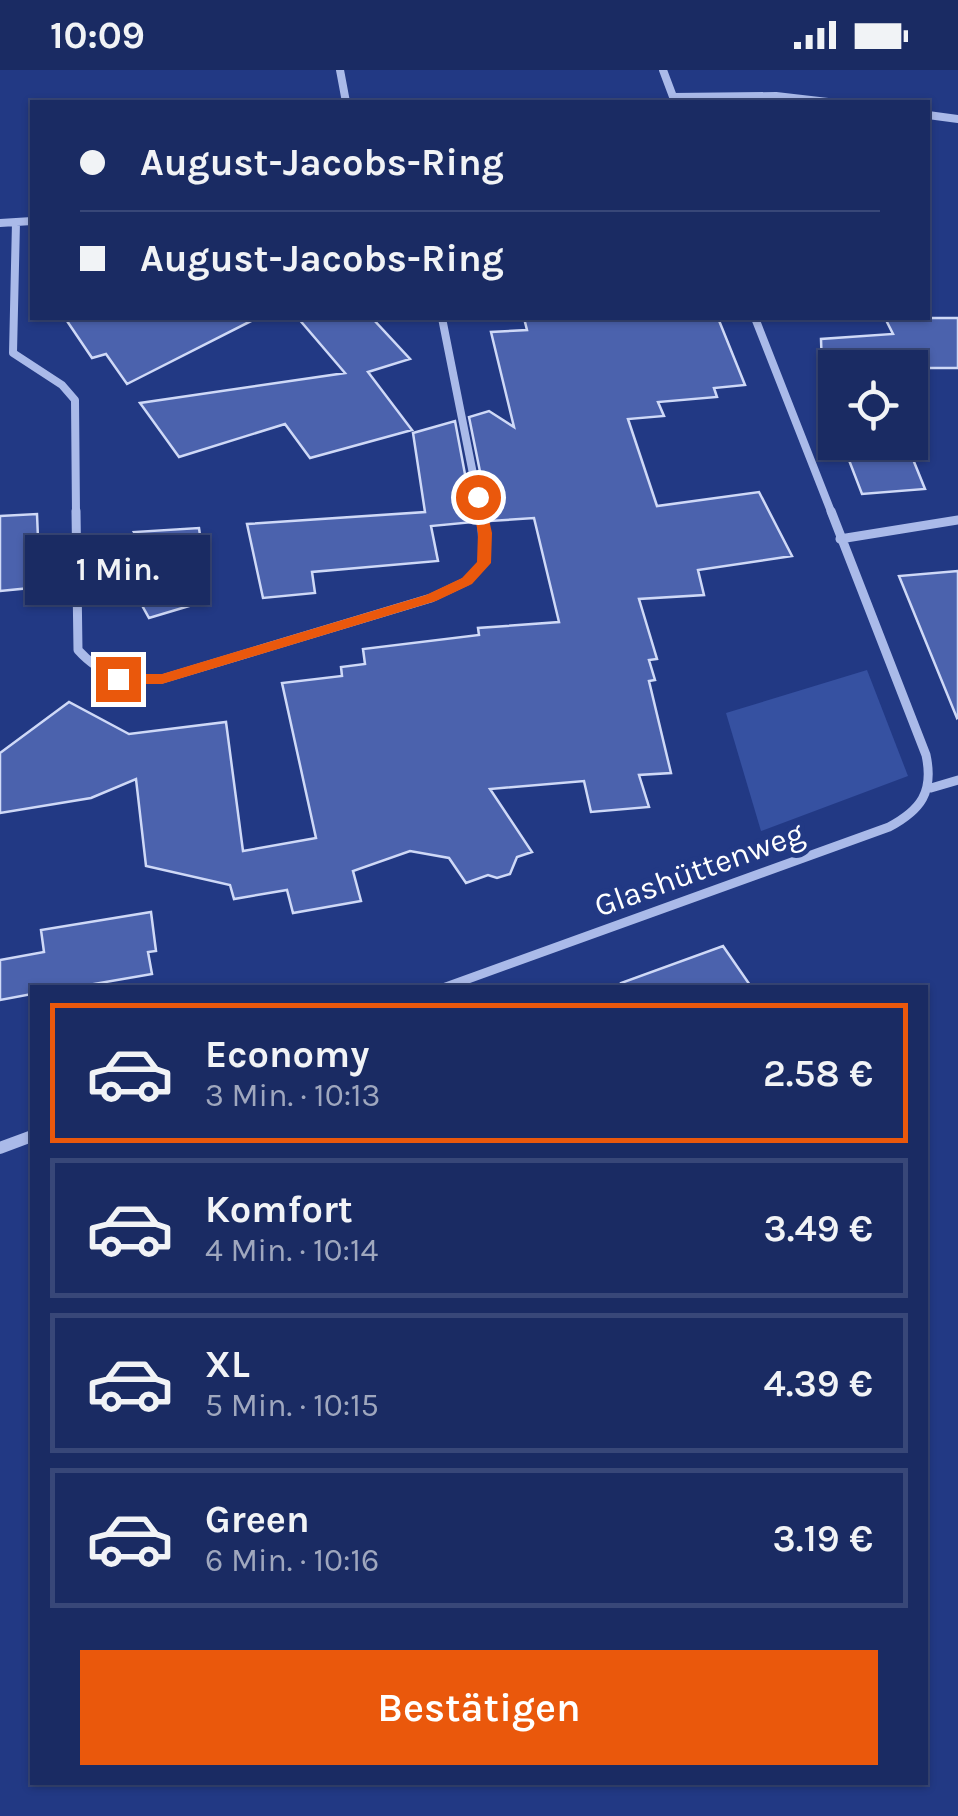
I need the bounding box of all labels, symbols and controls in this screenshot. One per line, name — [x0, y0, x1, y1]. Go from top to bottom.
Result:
text: 10:09 — [50, 13, 145, 58]
text: August-Jacobs-Ring — [140, 140, 504, 185]
text: August-Jacobs-Ring — [140, 236, 504, 281]
map controls — [818, 350, 928, 460]
button: locate — [818, 350, 928, 460]
route start — [456, 475, 501, 520]
callout: 1 Min. — [26, 534, 210, 604]
text: 1 Min. — [76, 551, 159, 588]
route end — [96, 657, 141, 702]
street label: Glashüttenweg — [589, 814, 809, 925]
icon: car — [85, 1028, 175, 1118]
text: Economy — [205, 1032, 369, 1077]
text: 2.58 € — [763, 1051, 873, 1096]
text: 3 Min. · 10:13 — [205, 1077, 381, 1114]
icon: car — [85, 1183, 175, 1273]
text: Komfort — [205, 1187, 353, 1232]
text: 3.49 € — [763, 1206, 873, 1251]
text: 4 Min. · 10:14 — [205, 1232, 378, 1269]
icon: car — [85, 1338, 175, 1428]
text: XL — [205, 1342, 250, 1387]
text: 4.39 € — [763, 1361, 873, 1406]
text: 5 Min. · 10:15 — [205, 1387, 379, 1424]
icon: car — [85, 1493, 175, 1583]
text: Green — [205, 1497, 310, 1542]
text: 3.19 € — [772, 1516, 873, 1561]
text: 6 Min. · 10:16 — [205, 1542, 379, 1579]
button: Bestätigen — [80, 1650, 878, 1765]

